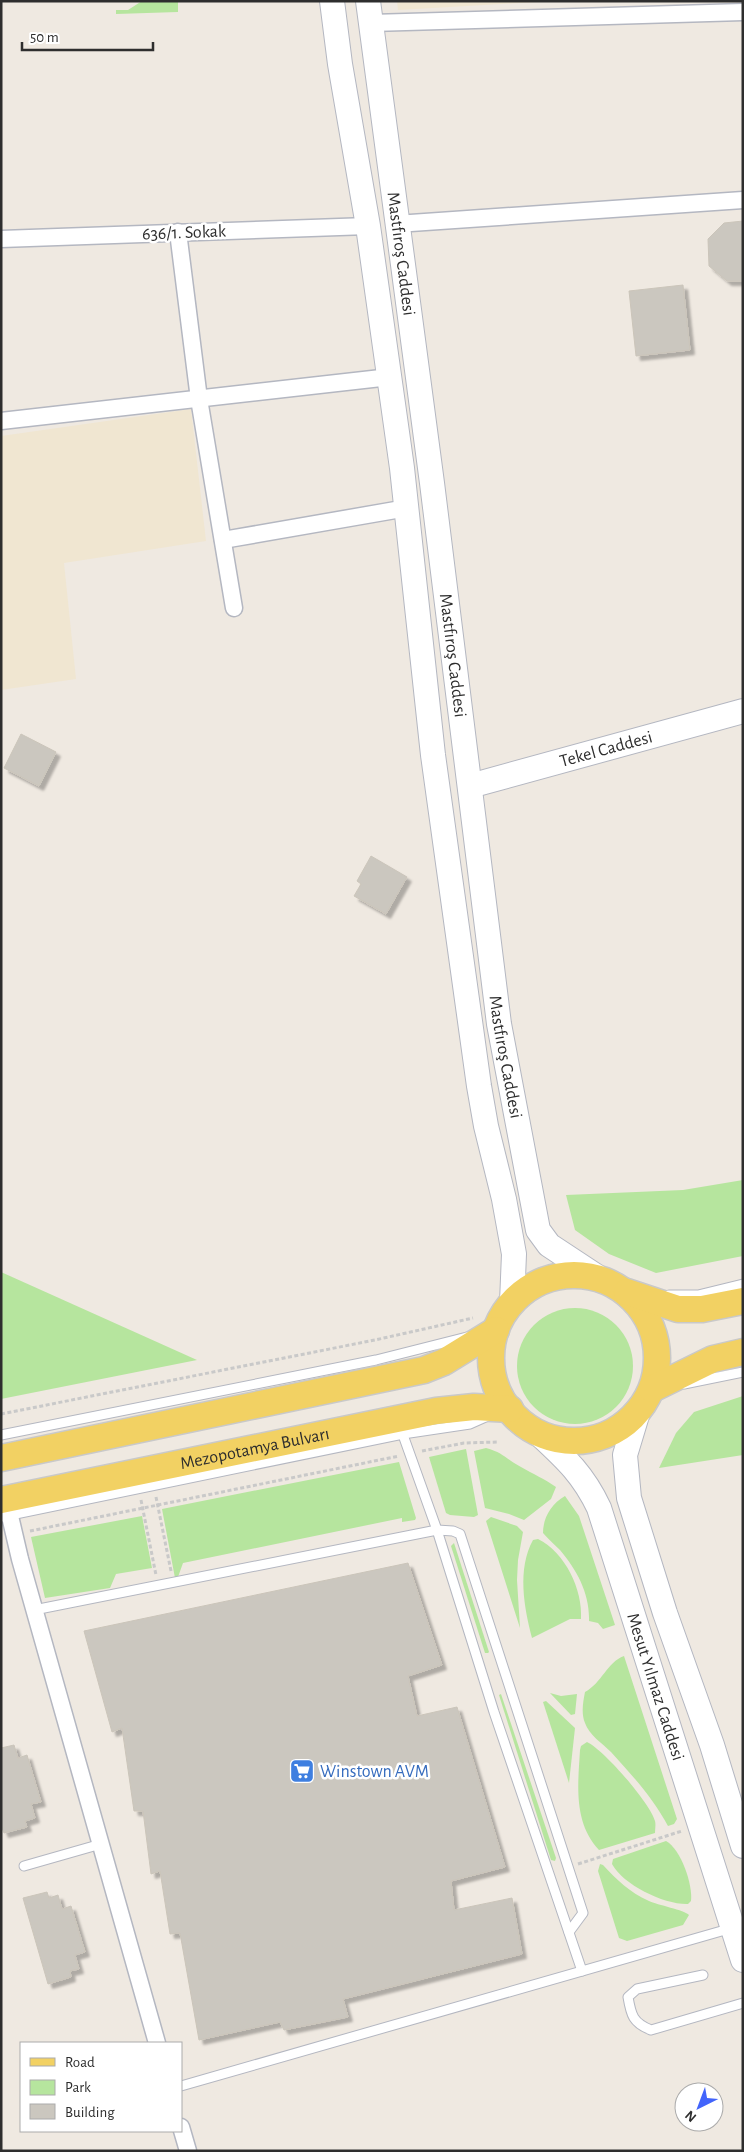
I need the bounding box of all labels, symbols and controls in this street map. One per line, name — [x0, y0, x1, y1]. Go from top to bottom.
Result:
scale bar — [22, 20, 154, 52]
text: 50 m — [30, 30, 59, 45]
street label: Mastfıroş Caddesi — [383, 191, 418, 317]
street label: 636/1. Sokak — [142, 223, 227, 243]
street label: Mastfıroş Caddesi — [436, 593, 469, 719]
street label: Tekel Caddesi — [558, 728, 655, 771]
street label: Mastfıroş Caddesi — [486, 995, 525, 1120]
street label: Mezopotamya Bulvarı — [179, 1425, 331, 1473]
street label: Mesut Yılmaz Caddesi — [623, 1611, 687, 1763]
supermarket icon: Winstown AVM — [289, 1758, 315, 1784]
place label: Winstown AVM — [320, 1763, 429, 1781]
legend — [20, 2042, 182, 2132]
text: Road — [65, 2055, 95, 2070]
text: Park — [65, 2080, 91, 2095]
north arrow — [674, 2082, 724, 2132]
text: Building — [65, 2105, 115, 2120]
text: N — [683, 2107, 699, 2124]

